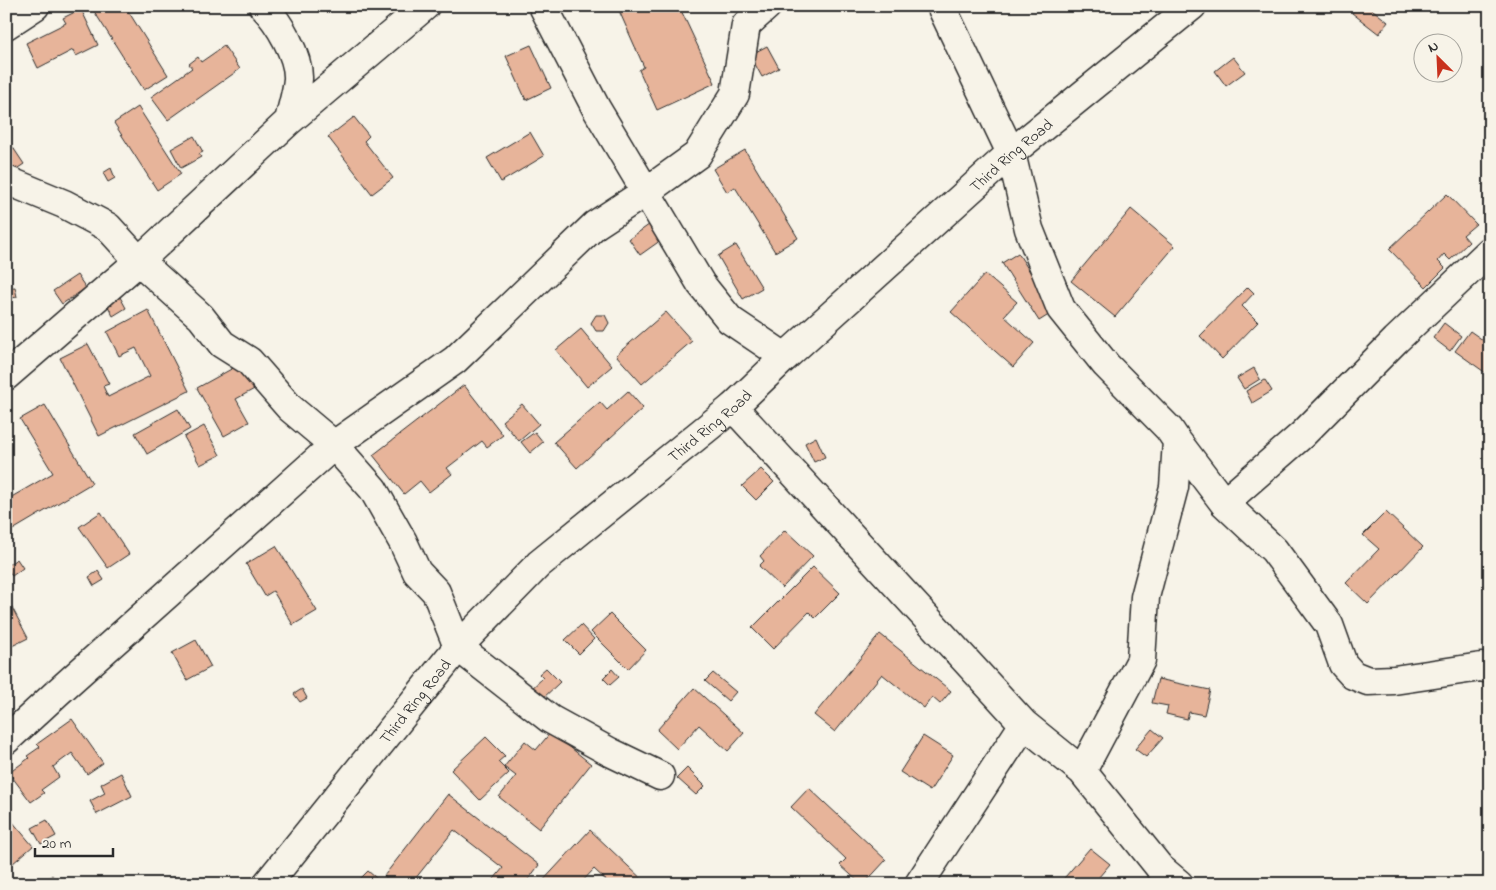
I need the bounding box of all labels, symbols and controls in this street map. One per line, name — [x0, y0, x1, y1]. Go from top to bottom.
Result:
north arrow — [1414, 32, 1464, 82]
text: N — [1425, 36, 1442, 59]
street label: Third Ring Road — [965, 114, 1059, 199]
street label: Third Ring Road — [663, 385, 758, 469]
street label: Third Ring Road — [374, 655, 458, 750]
scale bar — [35, 825, 112, 857]
text: 20 m — [42, 833, 72, 855]

